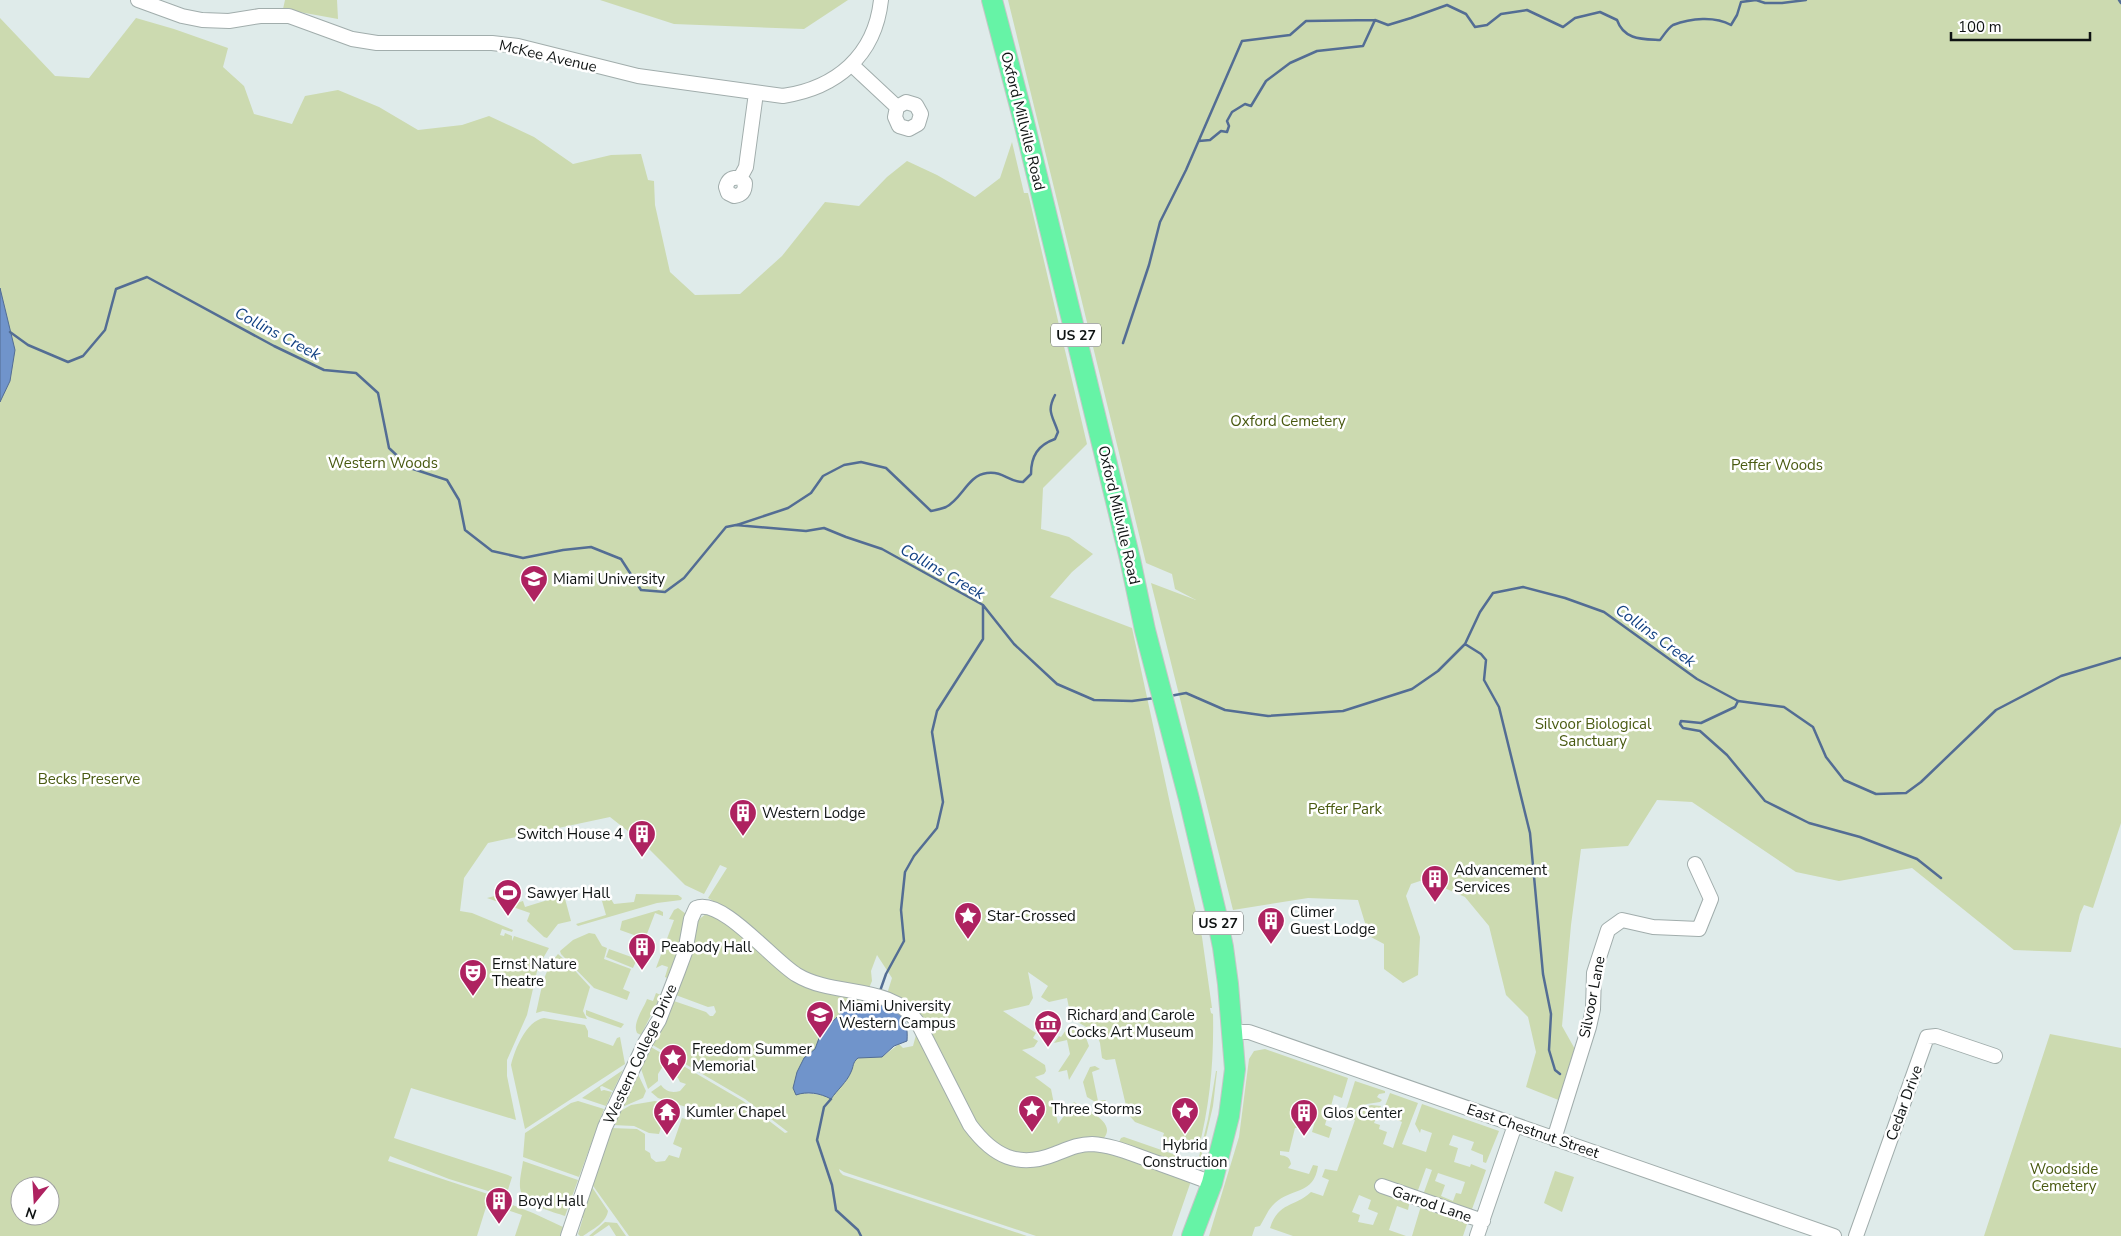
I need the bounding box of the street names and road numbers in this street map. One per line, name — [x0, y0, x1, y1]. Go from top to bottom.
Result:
street label: McKee Avenue — [497, 35, 599, 77]
street label: Oxford Millville Road — [996, 50, 1050, 192]
road number: US 27 — [1051, 324, 1101, 346]
street label: Oxford Millville Road — [1093, 444, 1145, 586]
road number: US 27 — [1193, 911, 1243, 934]
street label: Silvoor Lane — [1574, 954, 1610, 1040]
street label: Western College Drive — [599, 981, 681, 1127]
street label: Cedar Drive — [1881, 1062, 1927, 1144]
street label: East Chestnut Street — [1464, 1099, 1603, 1163]
street label: Garrod Lane — [1389, 1181, 1475, 1227]

